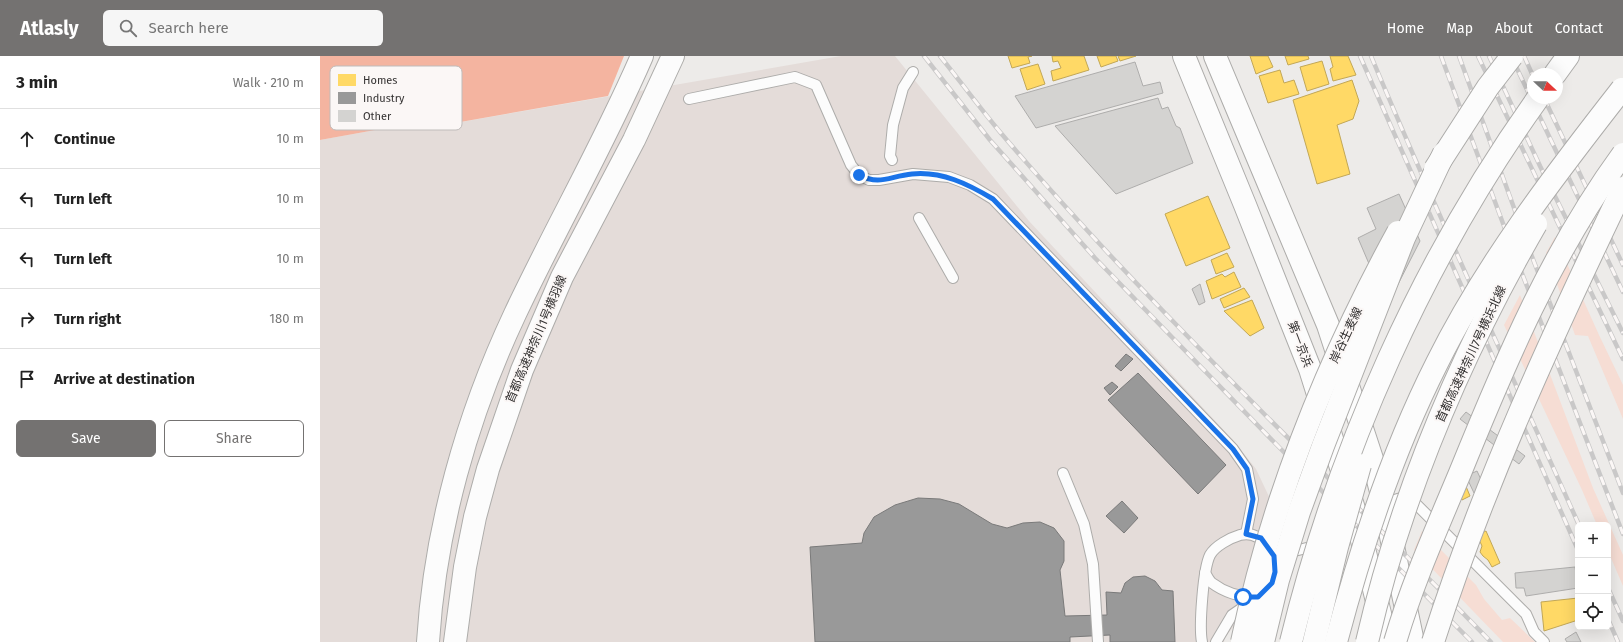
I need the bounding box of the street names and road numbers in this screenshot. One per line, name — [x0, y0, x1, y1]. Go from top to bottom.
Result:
street label: 首都高速神奈川1号横羽線 — [503, 273, 569, 405]
street label: 首都高速神奈川7号横浜北線 — [1433, 283, 1509, 425]
street label: 岸谷生麦線 — [1327, 305, 1365, 365]
street label: 第一京浜 — [1285, 319, 1315, 369]

